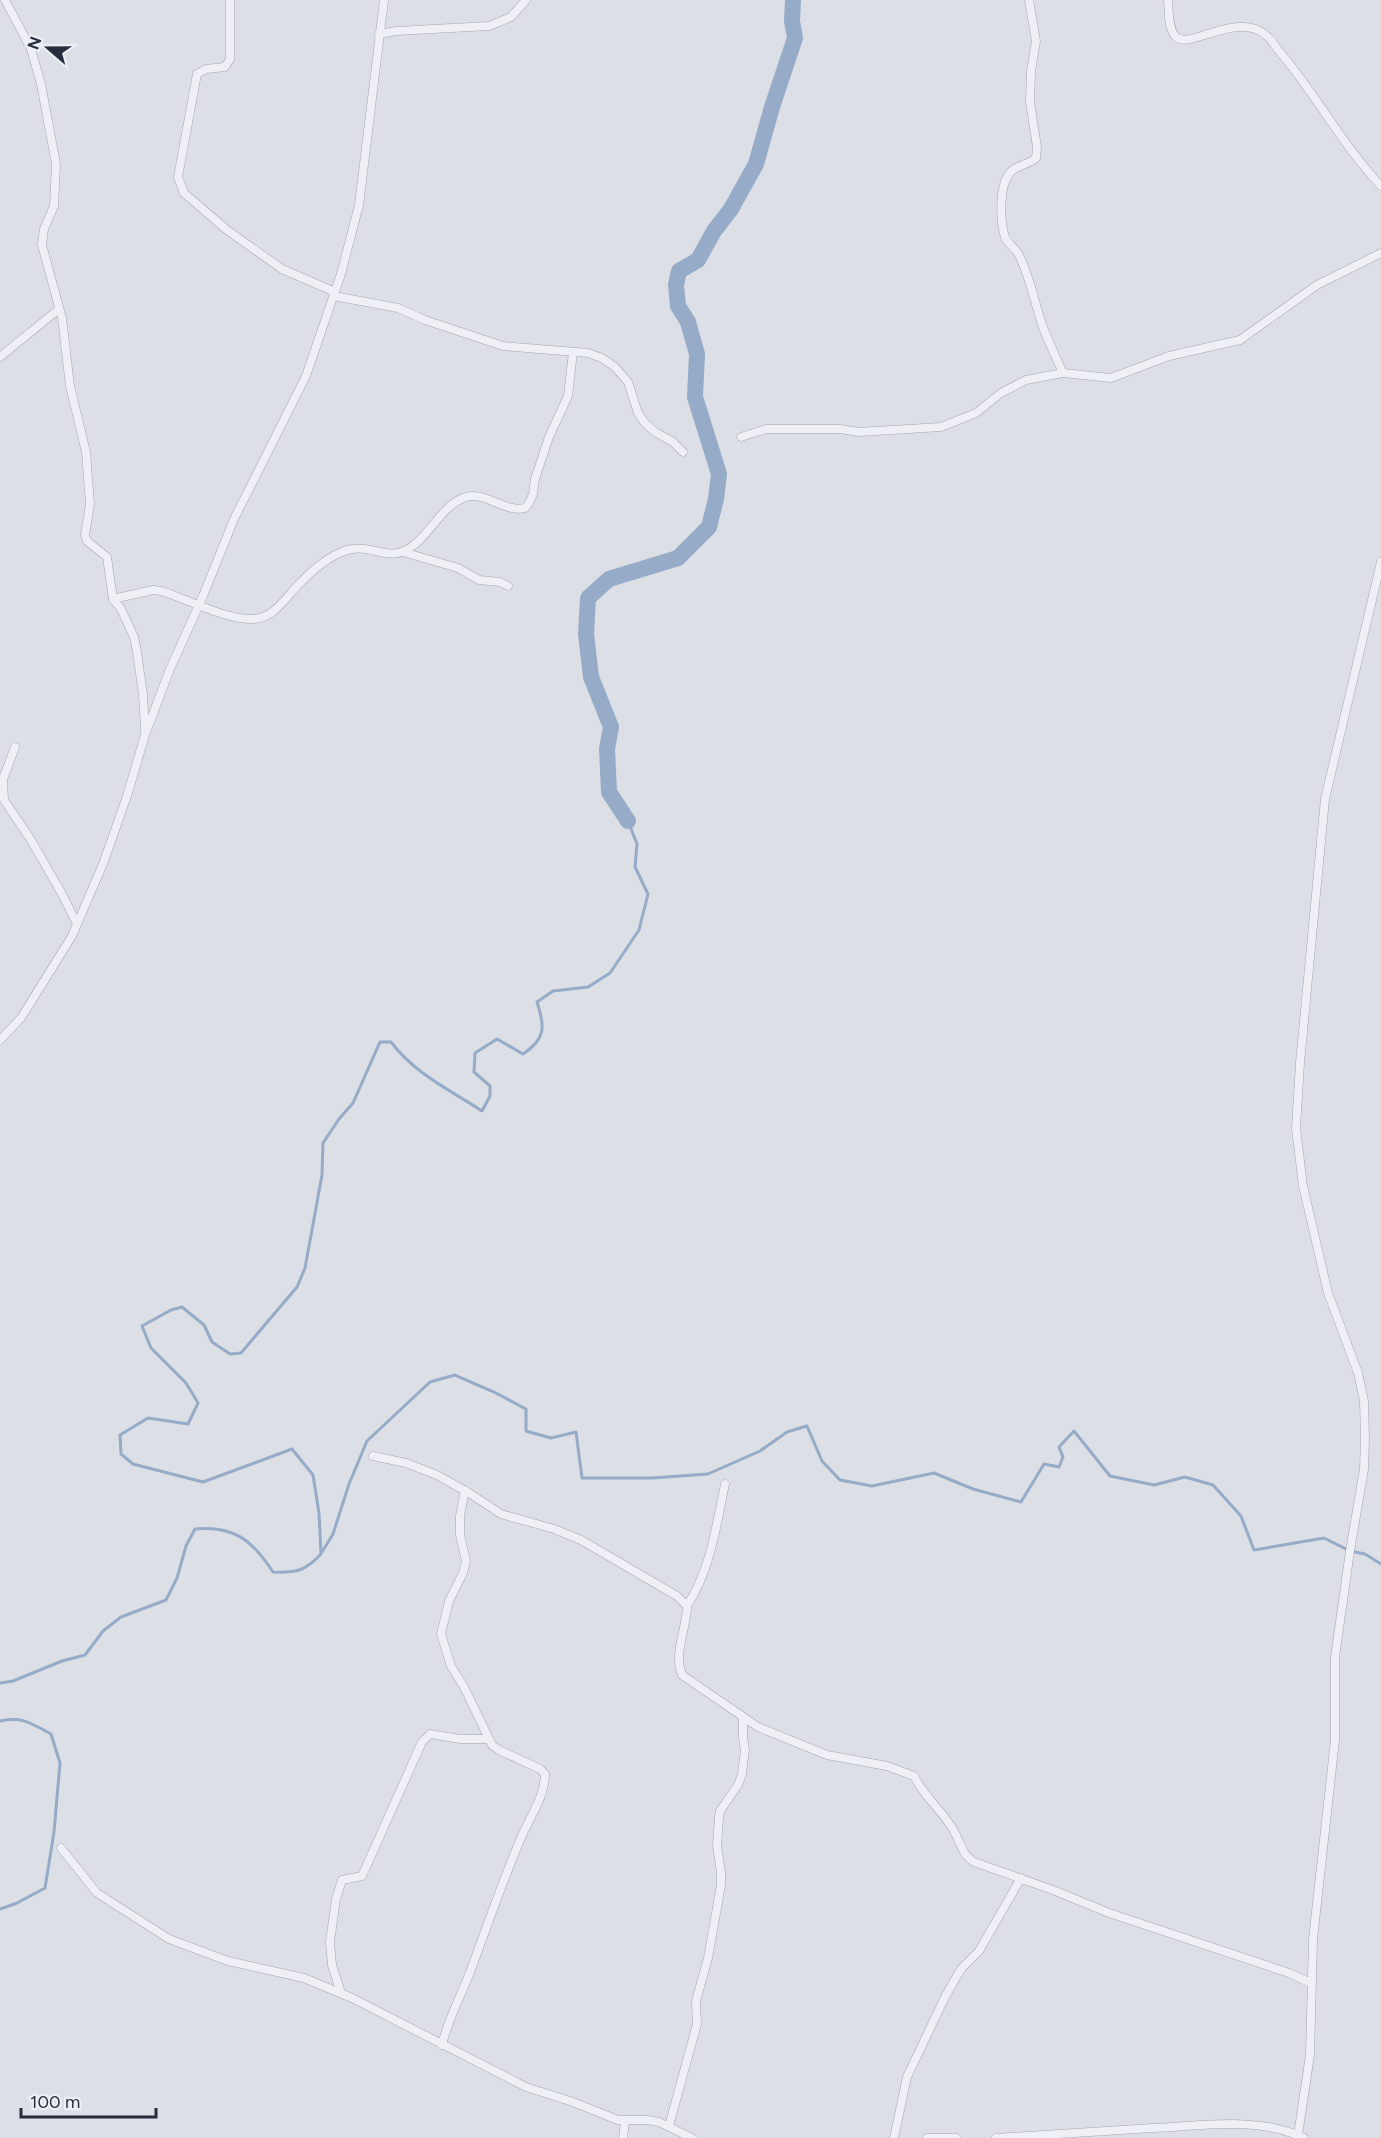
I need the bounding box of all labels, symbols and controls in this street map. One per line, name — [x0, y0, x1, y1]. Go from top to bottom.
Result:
north arrow — [18, 18, 78, 78]
text: N — [23, 34, 45, 52]
scale bar — [21, 2081, 156, 2119]
text: 100 m — [30, 2091, 80, 2113]

